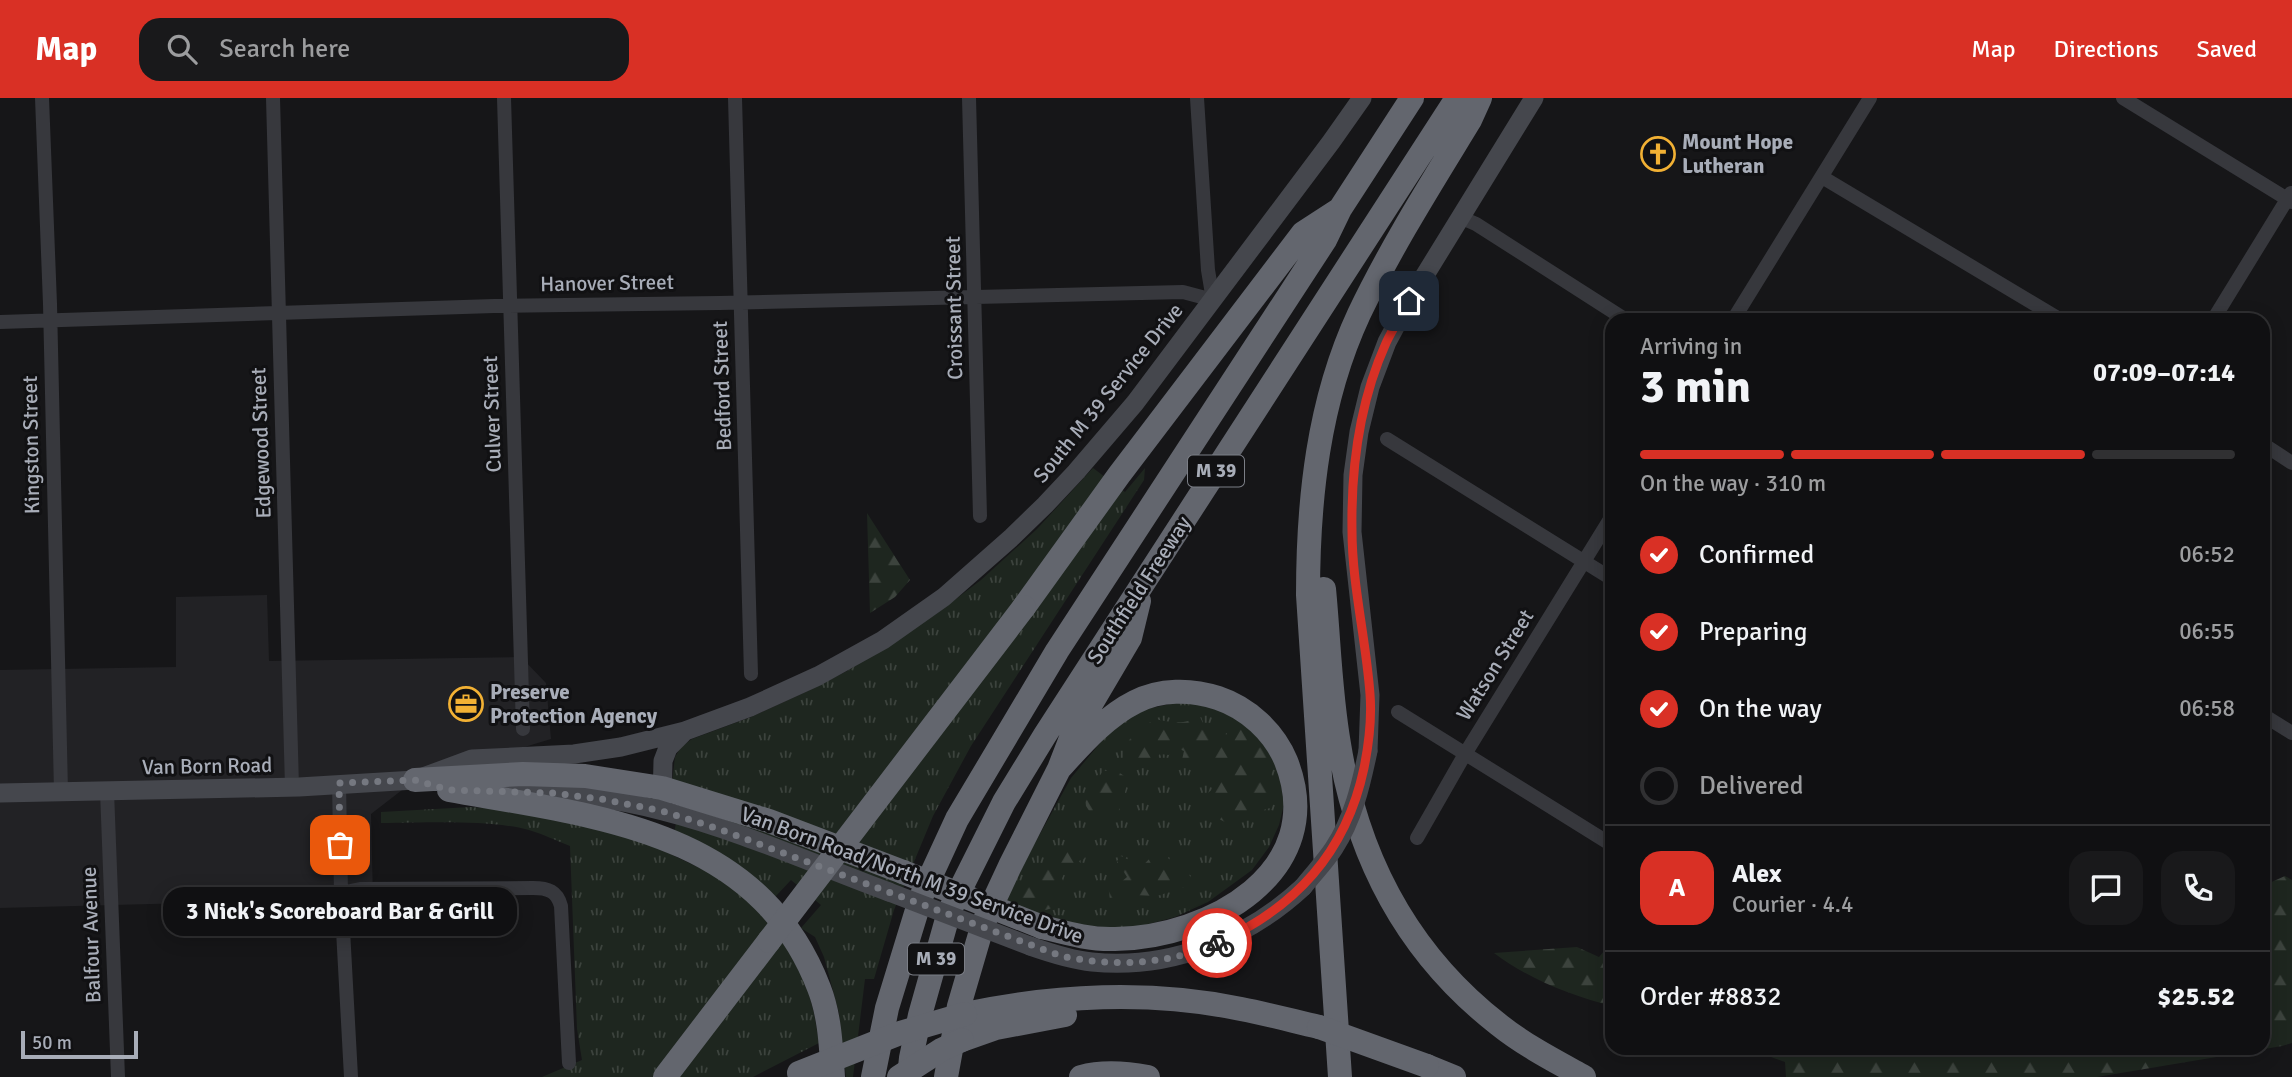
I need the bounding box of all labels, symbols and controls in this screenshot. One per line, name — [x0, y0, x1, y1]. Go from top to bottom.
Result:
search box — [139, 18, 629, 81]
text: Map — [35, 29, 97, 70]
icon: search — [163, 30, 201, 68]
text: Search here — [219, 33, 350, 65]
text: Map — [1971, 34, 2016, 64]
text: Directions — [2054, 34, 2159, 64]
text: Saved — [2197, 34, 2257, 64]
place label: Mount Hope Lutheran — [1682, 129, 1793, 179]
church icon: Mount Hope Lutheran — [1639, 135, 1677, 173]
street label: Croissant Street — [940, 236, 968, 380]
street label: Hanover Street — [540, 269, 674, 297]
pin — [1379, 271, 1439, 331]
icon: home — [1390, 282, 1428, 320]
street label: South M 39 Service Drive — [1027, 298, 1189, 488]
street label: Bedford Street — [707, 321, 737, 451]
text: Arriving in — [1640, 332, 1742, 361]
street label: Culver Street — [477, 355, 507, 473]
text: 07:09–07:14 — [2093, 357, 2235, 389]
text: 3 min — [1640, 359, 1751, 415]
street label: Edgewood Street — [245, 367, 277, 519]
street label: Kingston Street — [17, 375, 45, 515]
road number: M 39 — [1188, 456, 1244, 486]
text: On the way · 310 m — [1640, 469, 1826, 498]
street label: Southfield Freeway — [1082, 511, 1197, 669]
icon: check — [1640, 536, 1678, 574]
text: Confirmed — [1699, 539, 1814, 571]
text: 06:52 — [2179, 540, 2235, 569]
street label: Watson Street — [1451, 605, 1539, 725]
icon: check — [1640, 613, 1678, 651]
text: Preparing — [1699, 616, 1807, 648]
text: 06:55 — [2179, 617, 2235, 646]
place label: Preserve Protection Agency — [490, 679, 658, 729]
office icon: Preserve Protection Agency — [447, 685, 485, 723]
icon: check — [1640, 690, 1678, 728]
text: On the way — [1699, 693, 1822, 725]
text: 06:58 — [2179, 694, 2235, 723]
street label: Van Born Road — [142, 752, 272, 780]
text: Delivered — [1699, 770, 1804, 802]
street label: Van Born Road/North M 39 Service Drive — [737, 801, 1087, 949]
pin — [310, 815, 370, 875]
icon: bag — [321, 826, 359, 864]
button: chat — [2069, 851, 2143, 925]
button: phone — [2161, 851, 2235, 925]
text: Alex — [1732, 858, 1782, 890]
street label: Balfour Avenue — [76, 866, 106, 1004]
text: A — [1669, 872, 1685, 904]
callout: 3 Nick's Scoreboard Bar & Grill — [163, 887, 517, 936]
text: Courier · 4.4 — [1732, 890, 1853, 919]
text: 3 Nick's Scoreboard Bar & Grill — [186, 897, 494, 926]
courier — [1182, 908, 1252, 978]
icon: bike — [1198, 924, 1236, 962]
road number: M 39 — [908, 944, 964, 974]
text: Order #8832 — [1640, 981, 1781, 1013]
text: $25.52 — [2157, 981, 2235, 1013]
scale bar — [21, 1028, 138, 1060]
text: 50 m — [32, 1031, 72, 1055]

